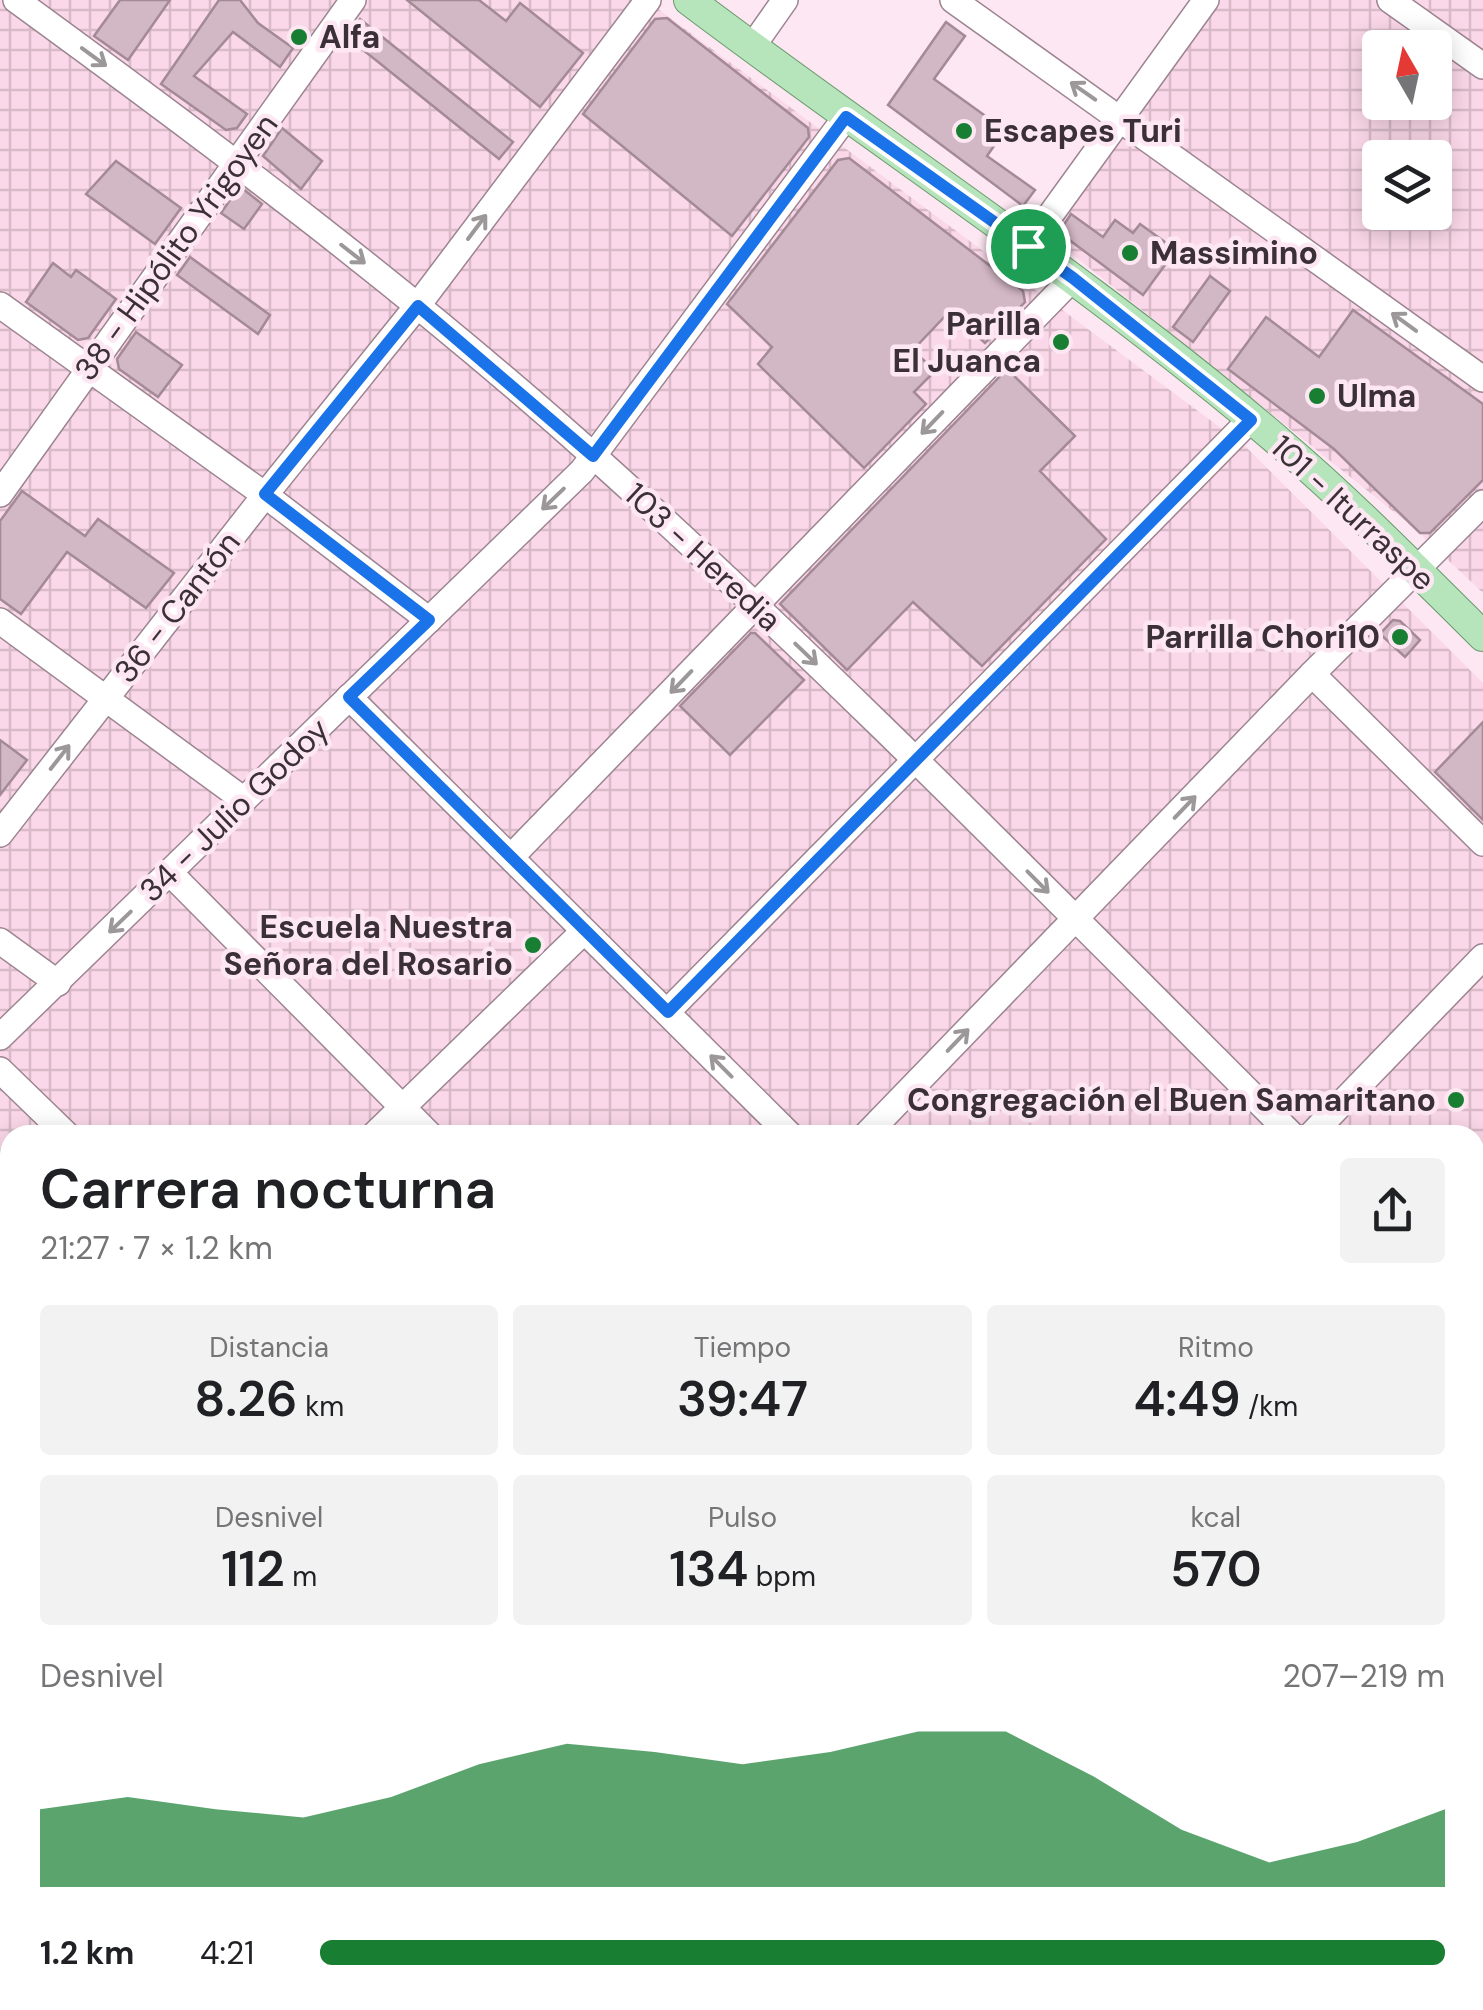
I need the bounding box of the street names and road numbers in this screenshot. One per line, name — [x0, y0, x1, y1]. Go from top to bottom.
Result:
street label: 38 - Hipólito Yrigoyen — [65, 105, 287, 389]
street label: 101 - Iturraspe — [1262, 426, 1444, 600]
street label: 103 - Heredia — [616, 474, 790, 640]
street label: 36 - Cantón — [105, 523, 249, 691]
street label: 34 - Julio Godoy — [130, 709, 338, 911]

